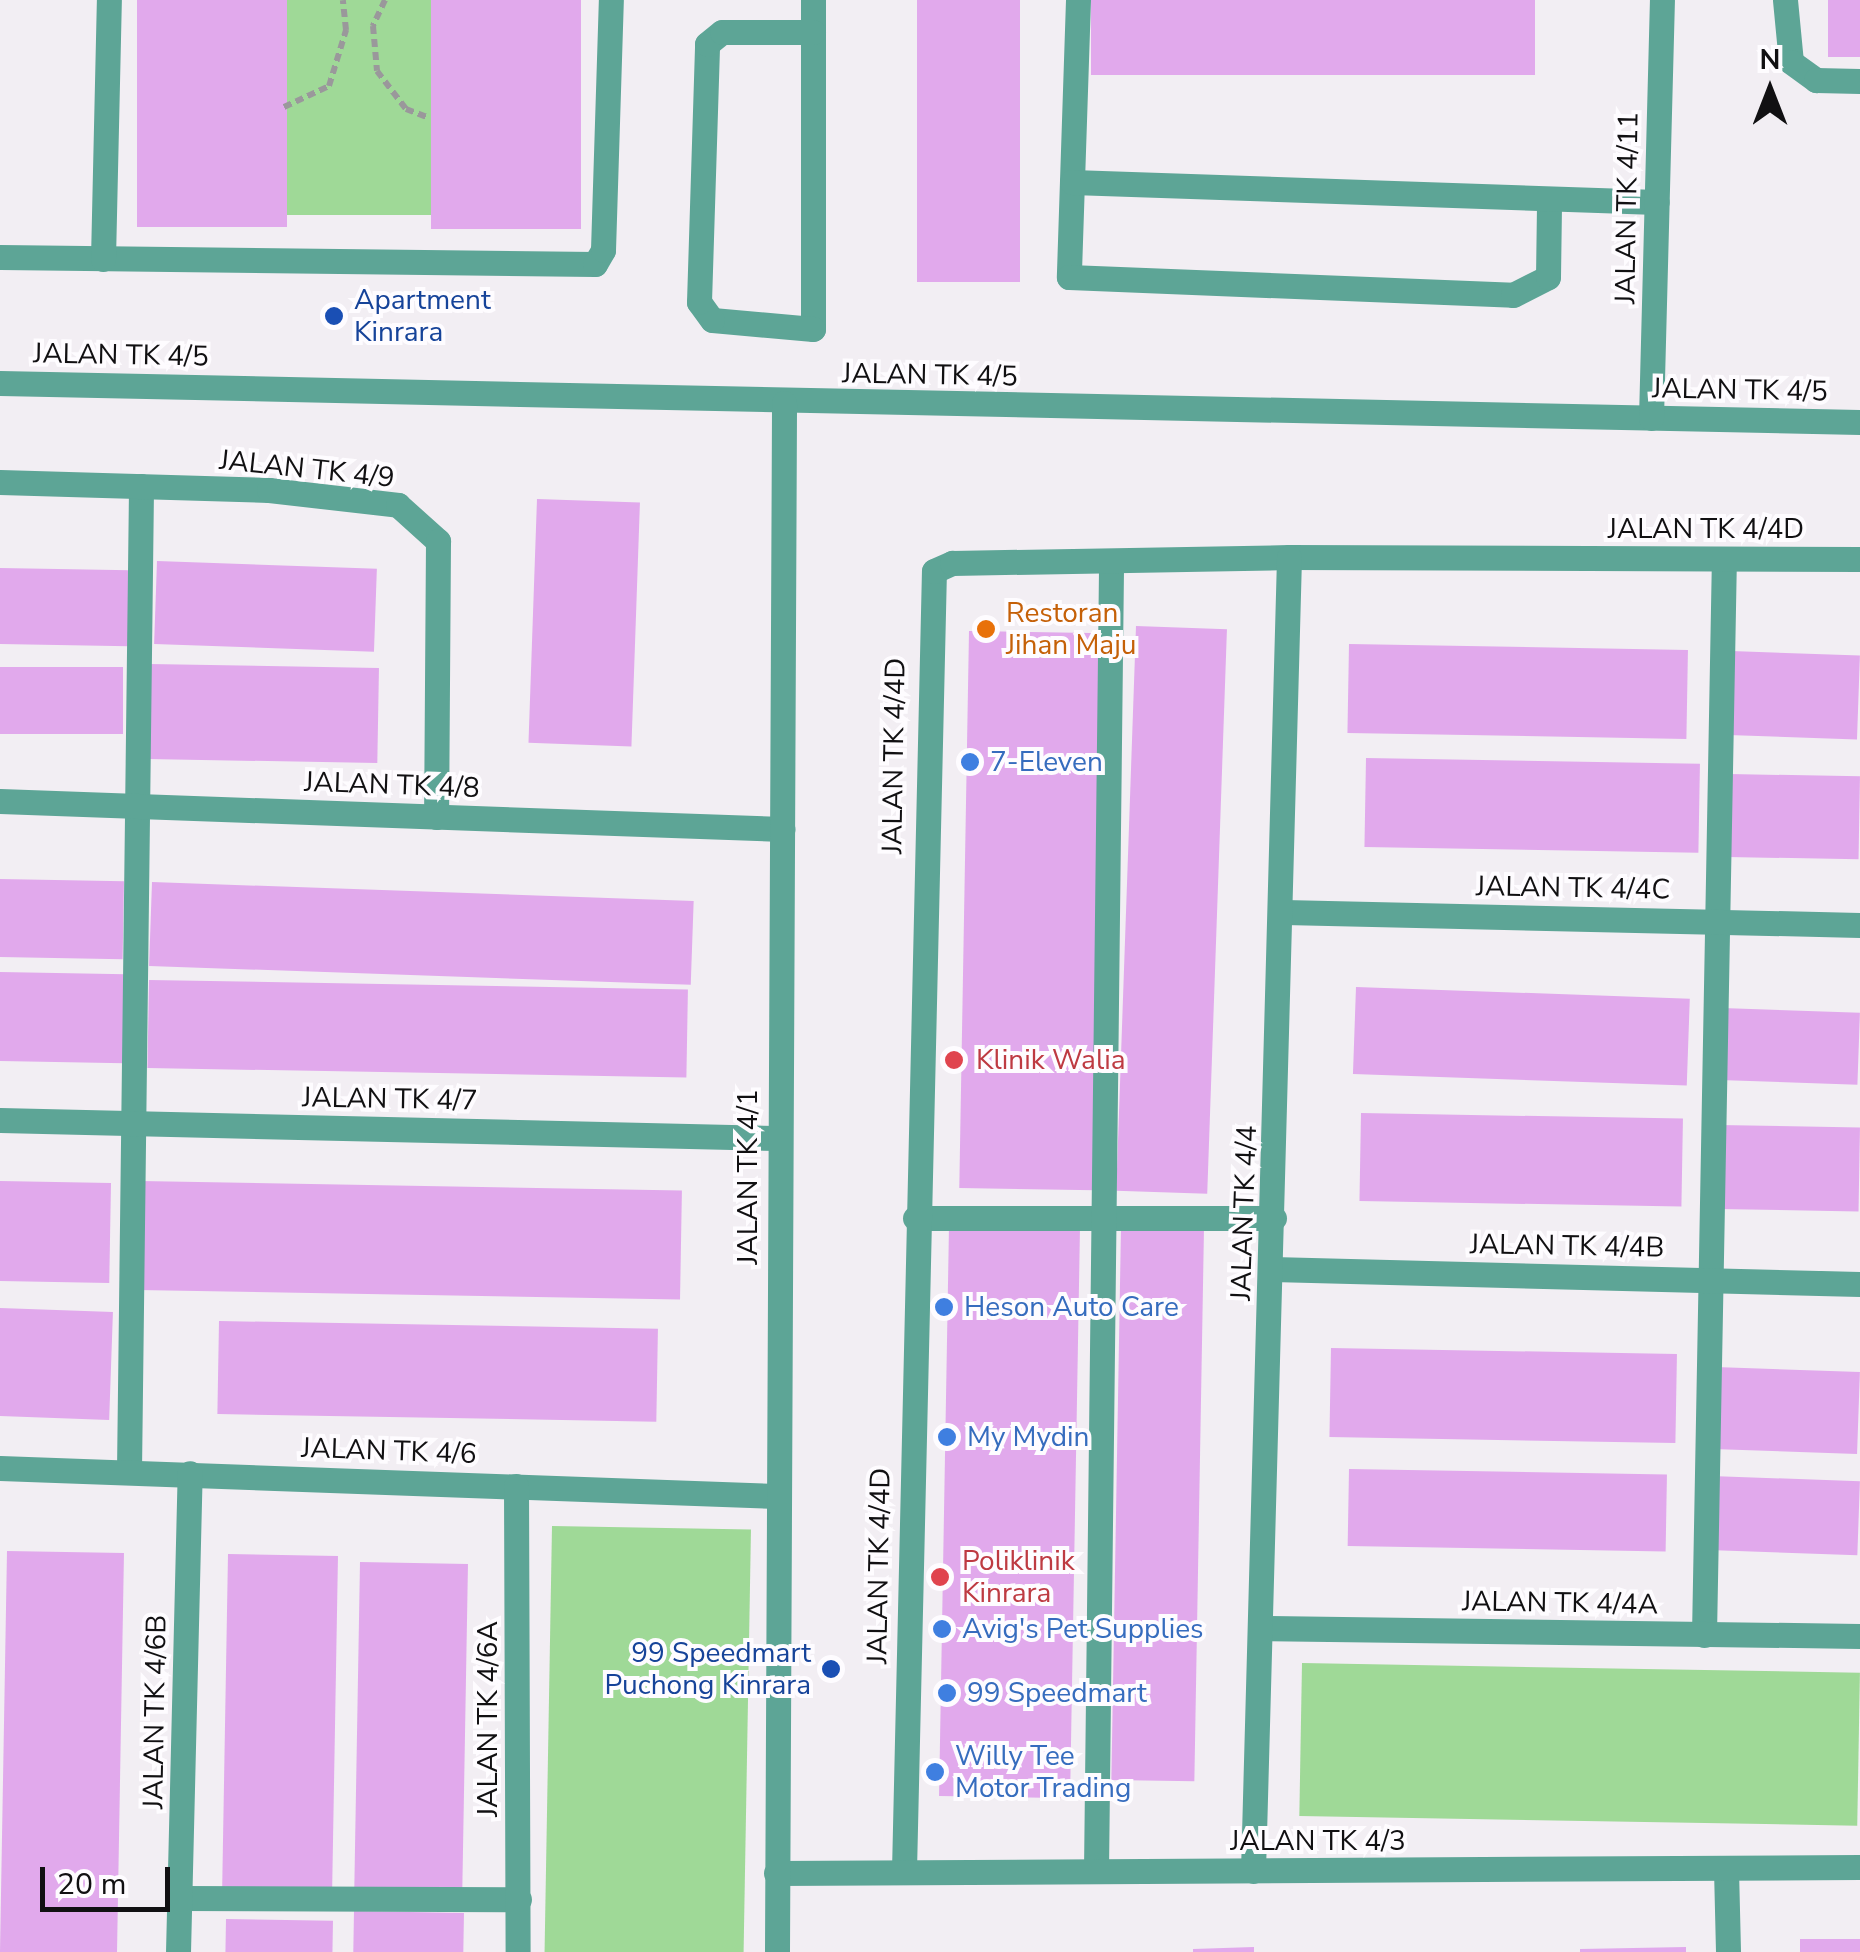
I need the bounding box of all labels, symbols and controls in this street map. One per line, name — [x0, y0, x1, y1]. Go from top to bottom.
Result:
north arrow — [1720, 40, 1820, 140]
text: N — [1760, 41, 1780, 79]
street label: JALAN TK 4/11 — [1609, 112, 1645, 304]
place label: Apartment Kinrara — [354, 283, 491, 349]
marker: Apartment Kinrara — [323, 305, 345, 327]
street label: JALAN TK 4/5 — [33, 337, 209, 373]
street label: JALAN TK 4/5 — [842, 357, 1018, 393]
street label: JALAN TK 4/5 — [1652, 372, 1828, 408]
street label: JALAN TK 4/9 — [218, 443, 396, 495]
street label: JALAN TK 4/4D — [1608, 512, 1804, 546]
place label: Restoran Jihan Maju — [1006, 596, 1137, 662]
marker: Restoran Jihan Maju — [975, 618, 997, 640]
street label: JALAN TK 4/4D — [875, 658, 913, 854]
place label: 7-Eleven — [990, 745, 1103, 779]
marker: 7-Eleven — [959, 751, 981, 773]
street label: JALAN TK 4/8 — [304, 765, 480, 805]
street label: JALAN TK 4/4C — [1476, 870, 1670, 906]
place label: Klinik Walia — [976, 1043, 1126, 1077]
marker: Klinik Walia — [941, 1047, 967, 1073]
street label: JALAN TK 4/7 — [302, 1081, 478, 1117]
street label: JALAN TK 4/1 — [731, 1089, 765, 1265]
street label: JALAN TK 4/4 — [1224, 1125, 1264, 1301]
street label: JALAN TK 4/4B — [1469, 1228, 1665, 1264]
place label: Heson Auto Care — [964, 1290, 1179, 1324]
marker: Heson Auto Care — [933, 1296, 955, 1318]
place label: My Mydin — [967, 1420, 1089, 1454]
marker: My Mydin — [936, 1426, 958, 1448]
street label: JALAN TK 4/6 — [301, 1431, 477, 1471]
street label: JALAN TK 4/4D — [860, 1468, 898, 1664]
place label: Poliklinik Kinrara — [962, 1544, 1075, 1610]
marker: Poliklinik Kinrara — [927, 1564, 953, 1590]
street label: JALAN TK 4/4A — [1462, 1584, 1658, 1622]
place label: Avig's Pet Supplies — [962, 1612, 1204, 1646]
street label: JALAN TK 4/6B — [137, 1614, 173, 1810]
marker: Avig's Pet Supplies — [931, 1618, 953, 1640]
street label: JALAN TK 4/6A — [471, 1621, 505, 1817]
place label: 99 Speedmart Puchong Kinrara — [604, 1636, 811, 1702]
marker: 99 Speedmart Puchong Kinrara — [820, 1658, 842, 1680]
place label: 99 Speedmart — [967, 1676, 1147, 1710]
marker: 99 Speedmart — [936, 1682, 958, 1704]
place label: Willy Tee Motor Trading — [955, 1739, 1131, 1805]
marker: Willy Tee Motor Trading — [924, 1761, 946, 1783]
street label: JALAN TK 4/3 — [1230, 1824, 1406, 1858]
scale bar — [45, 1847, 175, 1909]
text: 20 m — [57, 1864, 126, 1905]

